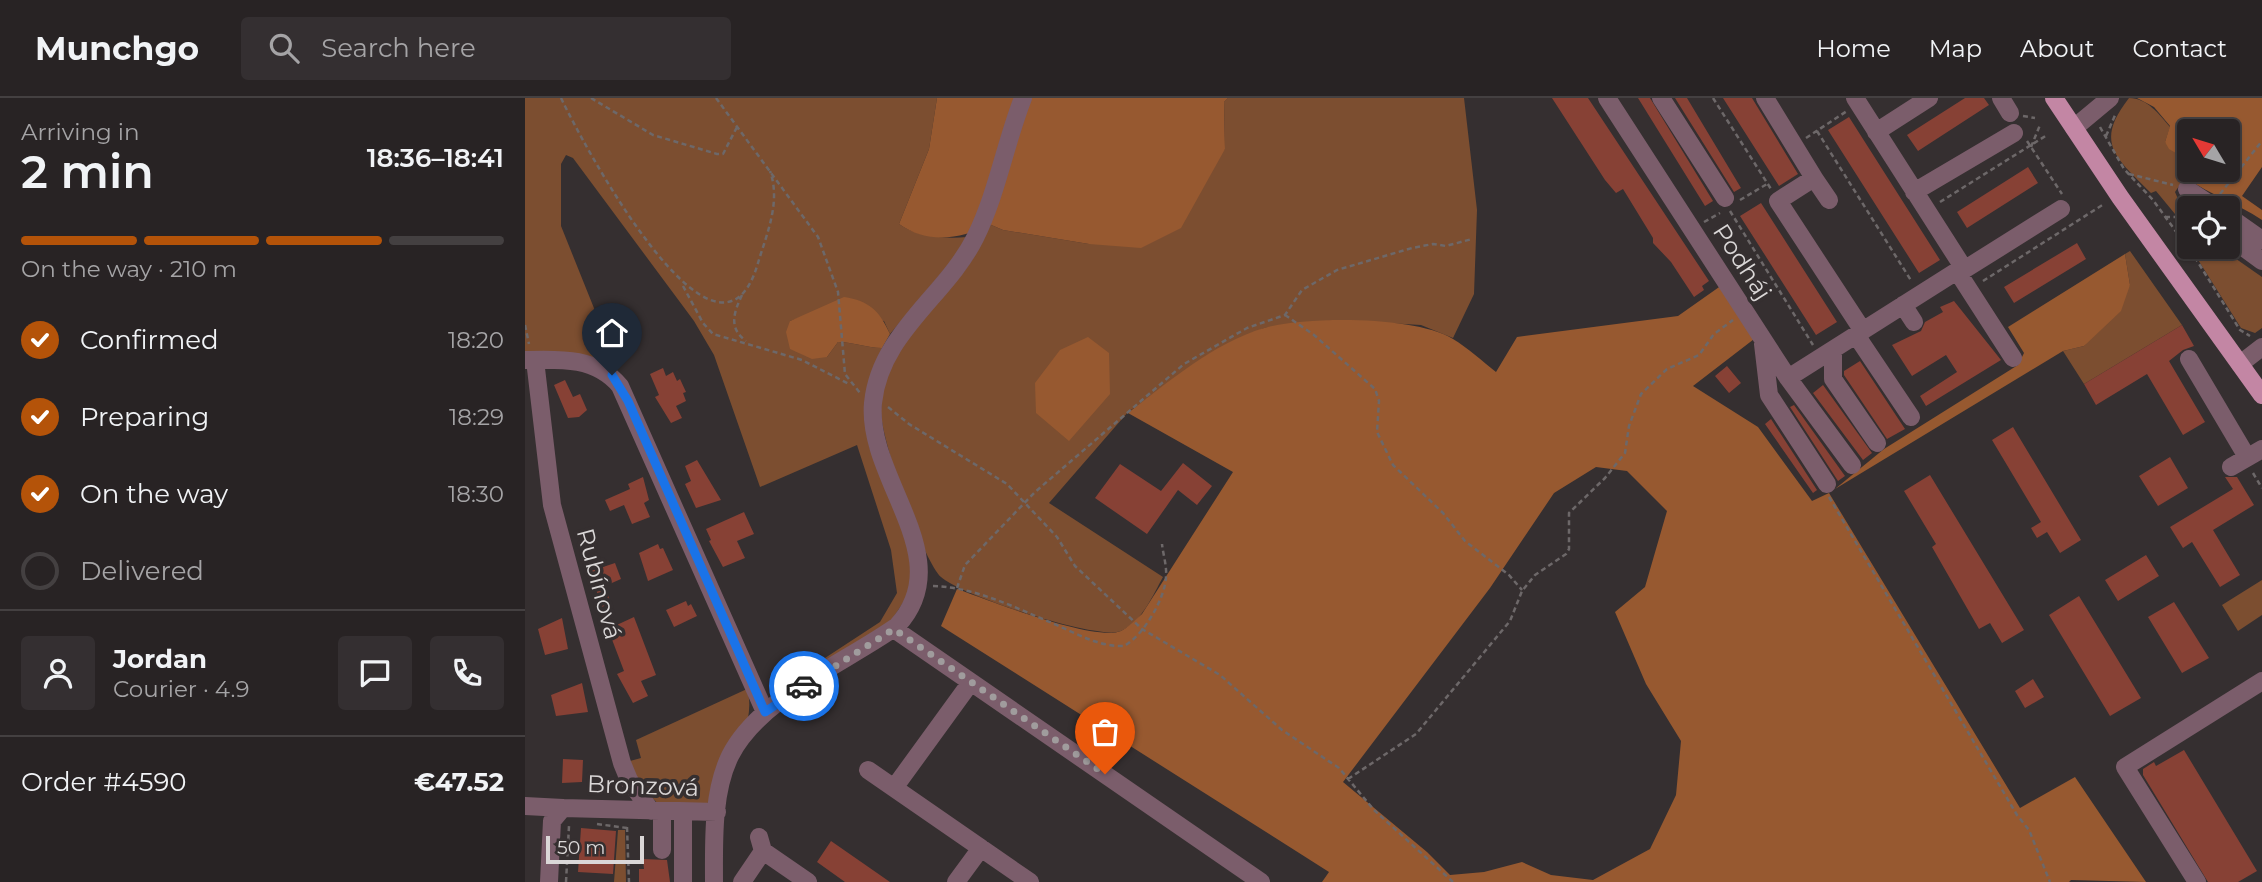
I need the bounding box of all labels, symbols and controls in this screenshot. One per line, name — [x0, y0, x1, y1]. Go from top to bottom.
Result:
search box — [241, 17, 731, 80]
text: Munchgo — [35, 28, 199, 68]
icon: search — [265, 29, 303, 67]
text: Search here — [321, 32, 476, 64]
text: Home — [1816, 34, 1891, 63]
text: Map — [1929, 34, 1982, 63]
text: About — [2020, 34, 2094, 63]
text: Contact — [2132, 34, 2227, 63]
text: Arriving in — [21, 118, 140, 146]
north arrow — [2177, 119, 2240, 182]
map controls — [2177, 119, 2240, 259]
text: 18:36–18:41 — [367, 142, 504, 174]
text: 2 min — [21, 143, 154, 200]
button: locate — [2177, 196, 2240, 259]
street label: Podháj — [1707, 218, 1778, 305]
text: On the way · 210 m — [21, 255, 237, 283]
pin — [582, 303, 642, 375]
icon: home — [593, 314, 631, 352]
icon: check — [21, 321, 59, 359]
text: Confirmed — [80, 324, 219, 356]
text: 18:20 — [448, 326, 504, 354]
icon: check — [21, 398, 59, 436]
text: Preparing — [80, 401, 209, 433]
text: 18:29 — [449, 403, 504, 431]
icon: check — [21, 475, 59, 513]
text: On the way — [80, 478, 228, 510]
text: 18:30 — [448, 480, 504, 508]
street label: Rubínová — [571, 525, 628, 643]
text: Delivered — [80, 555, 204, 587]
button: person — [21, 636, 95, 710]
button: chat — [338, 636, 412, 710]
button: phone — [430, 636, 504, 710]
text: Jordan — [113, 643, 207, 675]
courier — [769, 651, 839, 721]
icon: car — [785, 667, 823, 705]
text: Courier · 4.9 — [113, 675, 249, 703]
pin — [1075, 702, 1135, 774]
icon: bag — [1086, 713, 1124, 751]
text: Order #4590 — [21, 766, 186, 798]
text: €47.52 — [414, 766, 504, 798]
street label: Bronzová — [586, 769, 700, 802]
scale bar — [546, 833, 644, 865]
text: 50 m — [557, 836, 605, 859]

